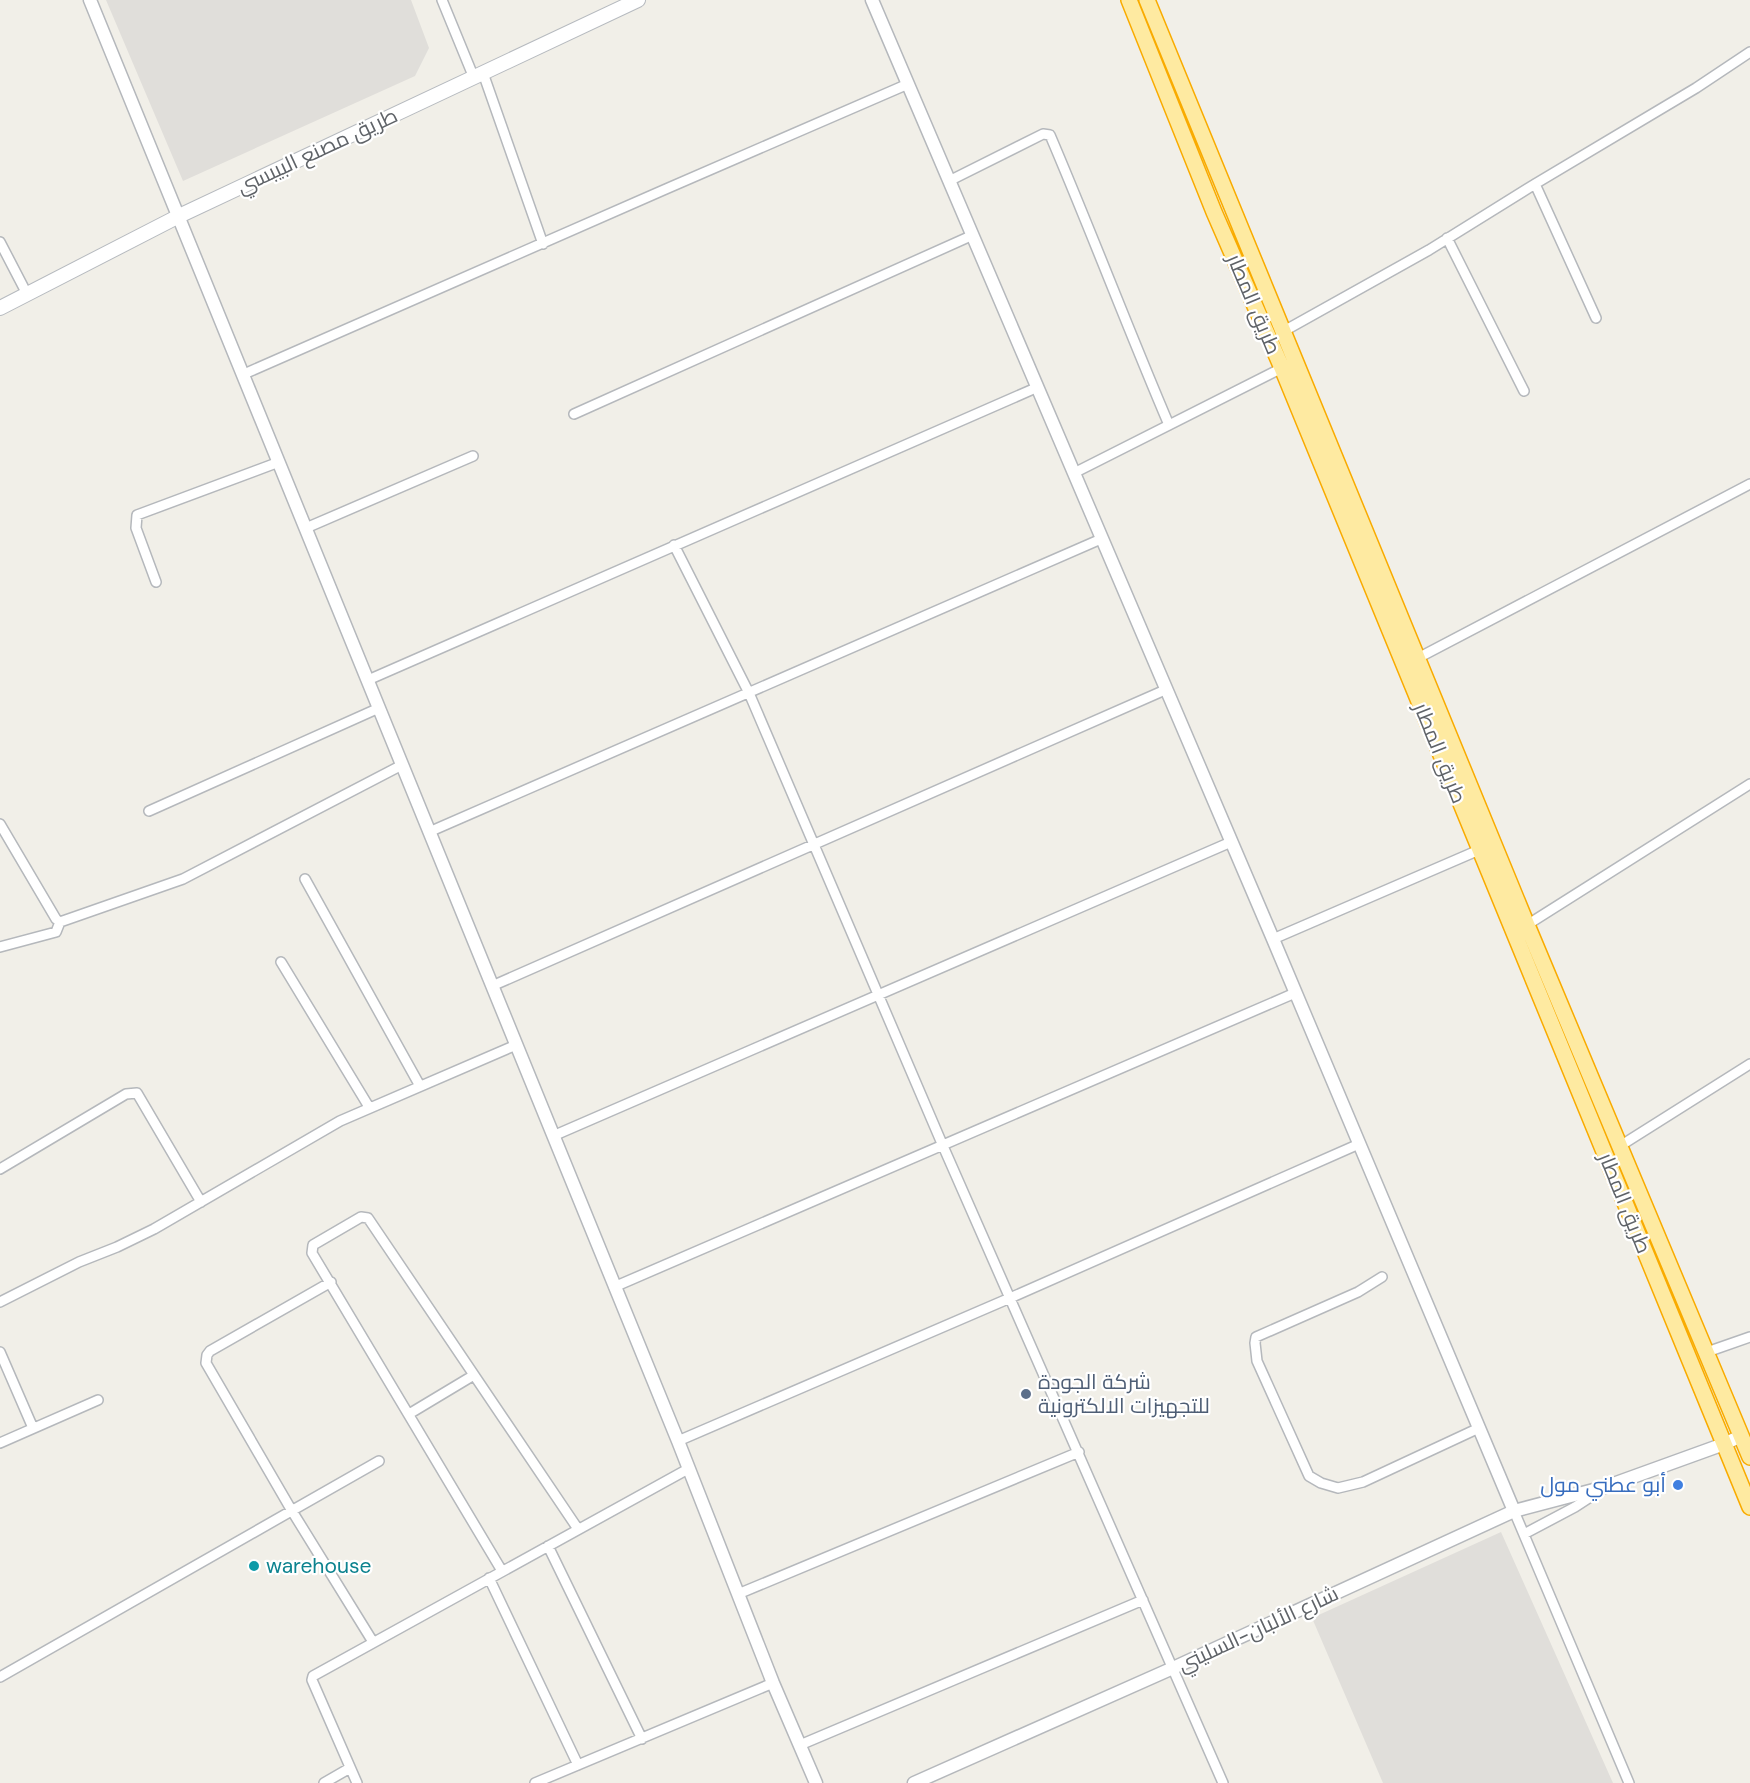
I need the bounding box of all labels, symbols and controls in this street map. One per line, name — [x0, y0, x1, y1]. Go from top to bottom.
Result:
street label: طريق مصنع البيبسي — [232, 101, 402, 201]
street label: طريق المطار — [1220, 249, 1288, 359]
street label: طريق المطار — [1407, 697, 1473, 808]
street label: طريق المطار — [1592, 1147, 1658, 1258]
place label: شركة الجودة للتجهيزات الالكترونية — [1038, 1368, 1210, 1420]
marker: شركة الجودة للتجهيزات الالكترونية — [1019, 1387, 1033, 1401]
place label: أبو عطني مول — [1540, 1471, 1666, 1501]
marker: أبو عطني مول — [1671, 1478, 1685, 1492]
place label: warehouse — [266, 1552, 371, 1580]
marker: warehouse — [247, 1559, 261, 1573]
street label: شارع الألبان-السليني — [1173, 1579, 1344, 1680]

